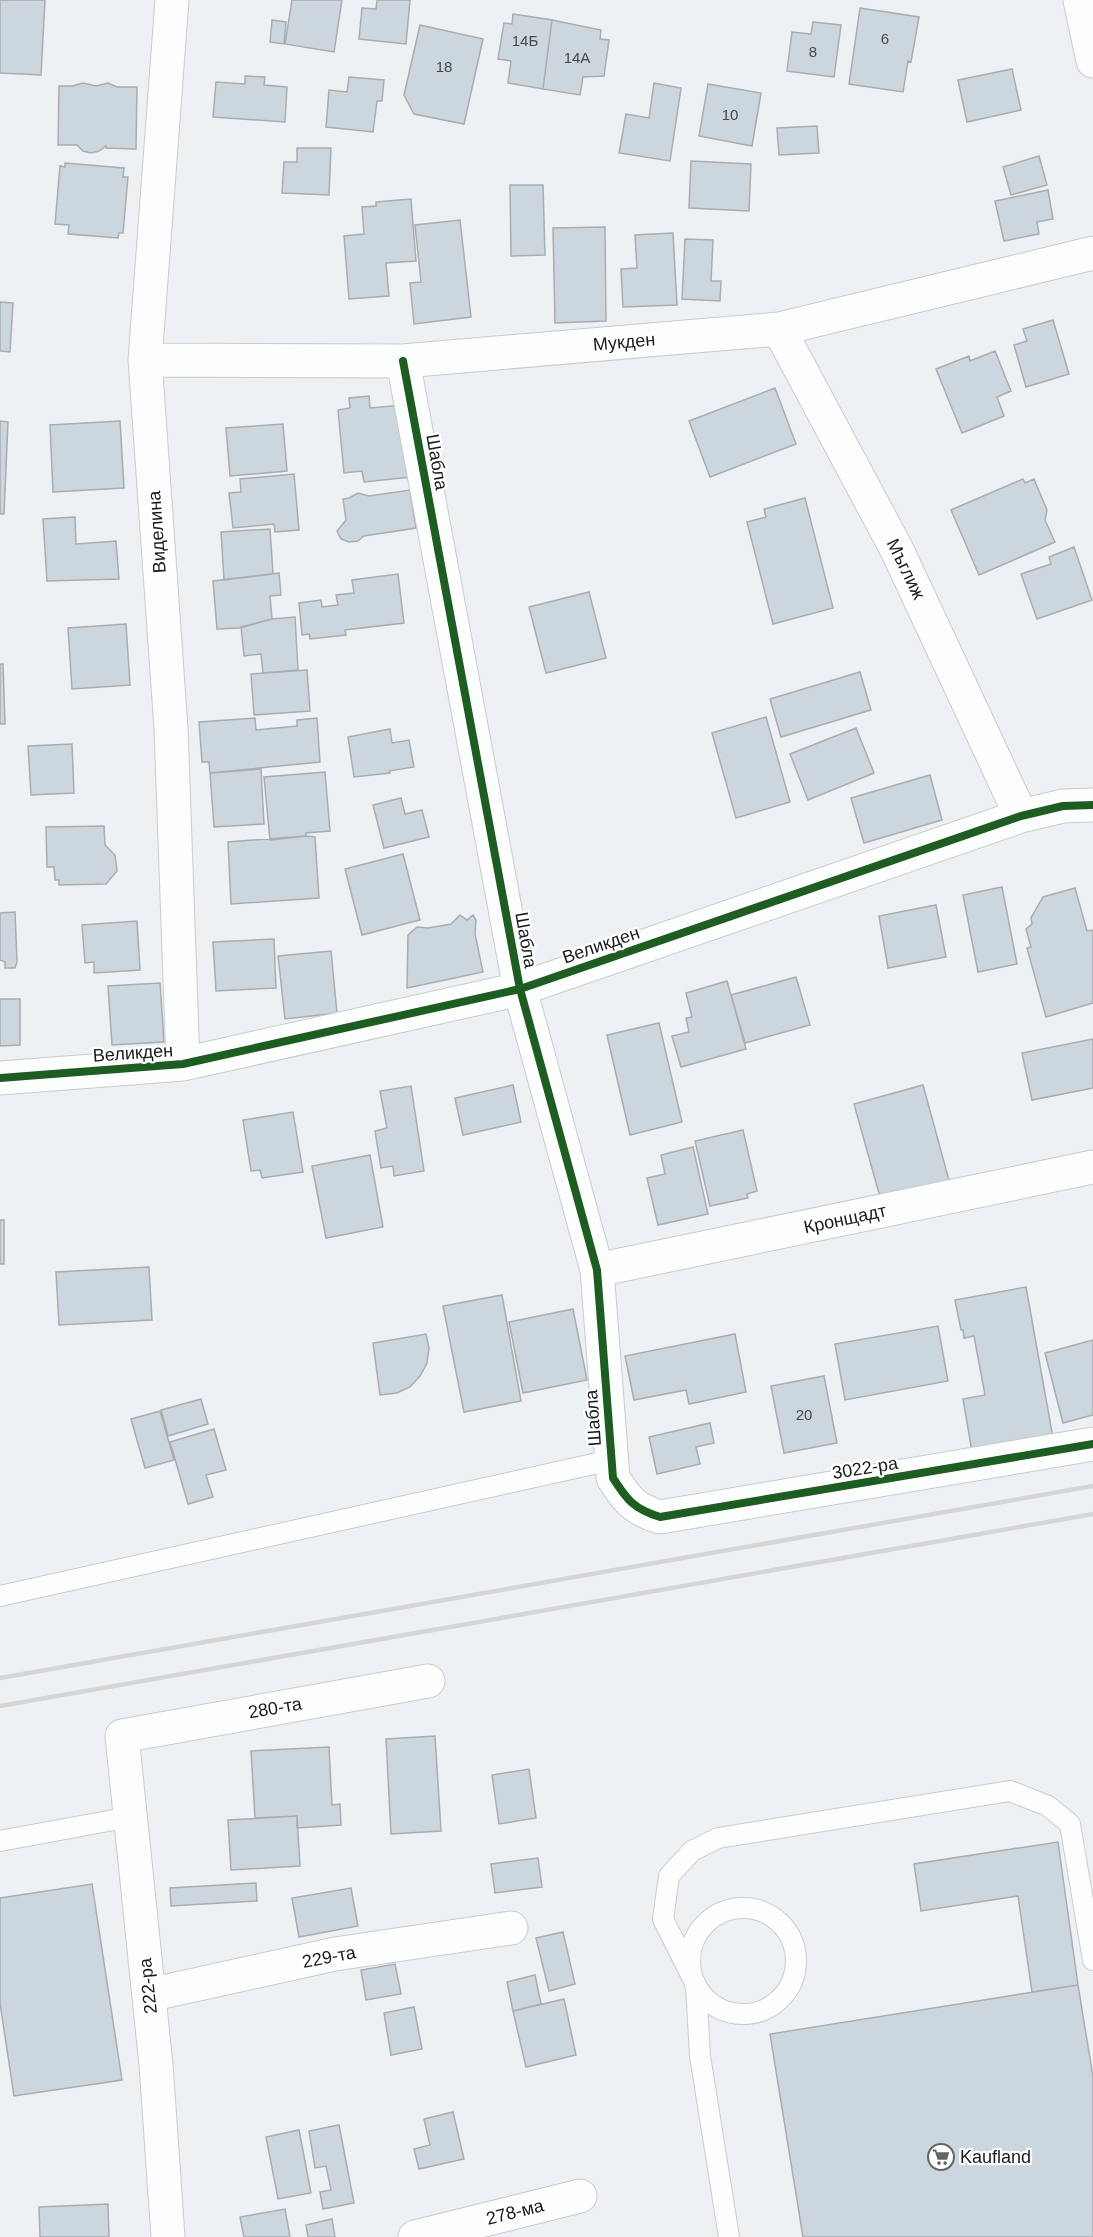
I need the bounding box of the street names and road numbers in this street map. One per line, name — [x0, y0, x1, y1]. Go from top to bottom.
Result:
street label: Мукден — [592, 329, 656, 355]
street label: Шабла — [422, 432, 452, 493]
street label: Виделина — [144, 489, 170, 574]
street label: Мъглиж — [883, 535, 929, 603]
street label: Шабла — [511, 910, 541, 971]
street label: Великден — [560, 922, 642, 968]
street label: Великден — [92, 1040, 174, 1066]
street label: Кронщадт — [802, 1200, 888, 1238]
street label: Шабла — [581, 1388, 605, 1447]
street label: 3022-ра — [831, 1453, 900, 1483]
street label: 280-та — [247, 1693, 304, 1723]
street label: 229-та — [301, 1942, 358, 1972]
street label: 222-ра — [135, 1956, 161, 2015]
street label: 278-ма — [484, 2195, 547, 2229]

